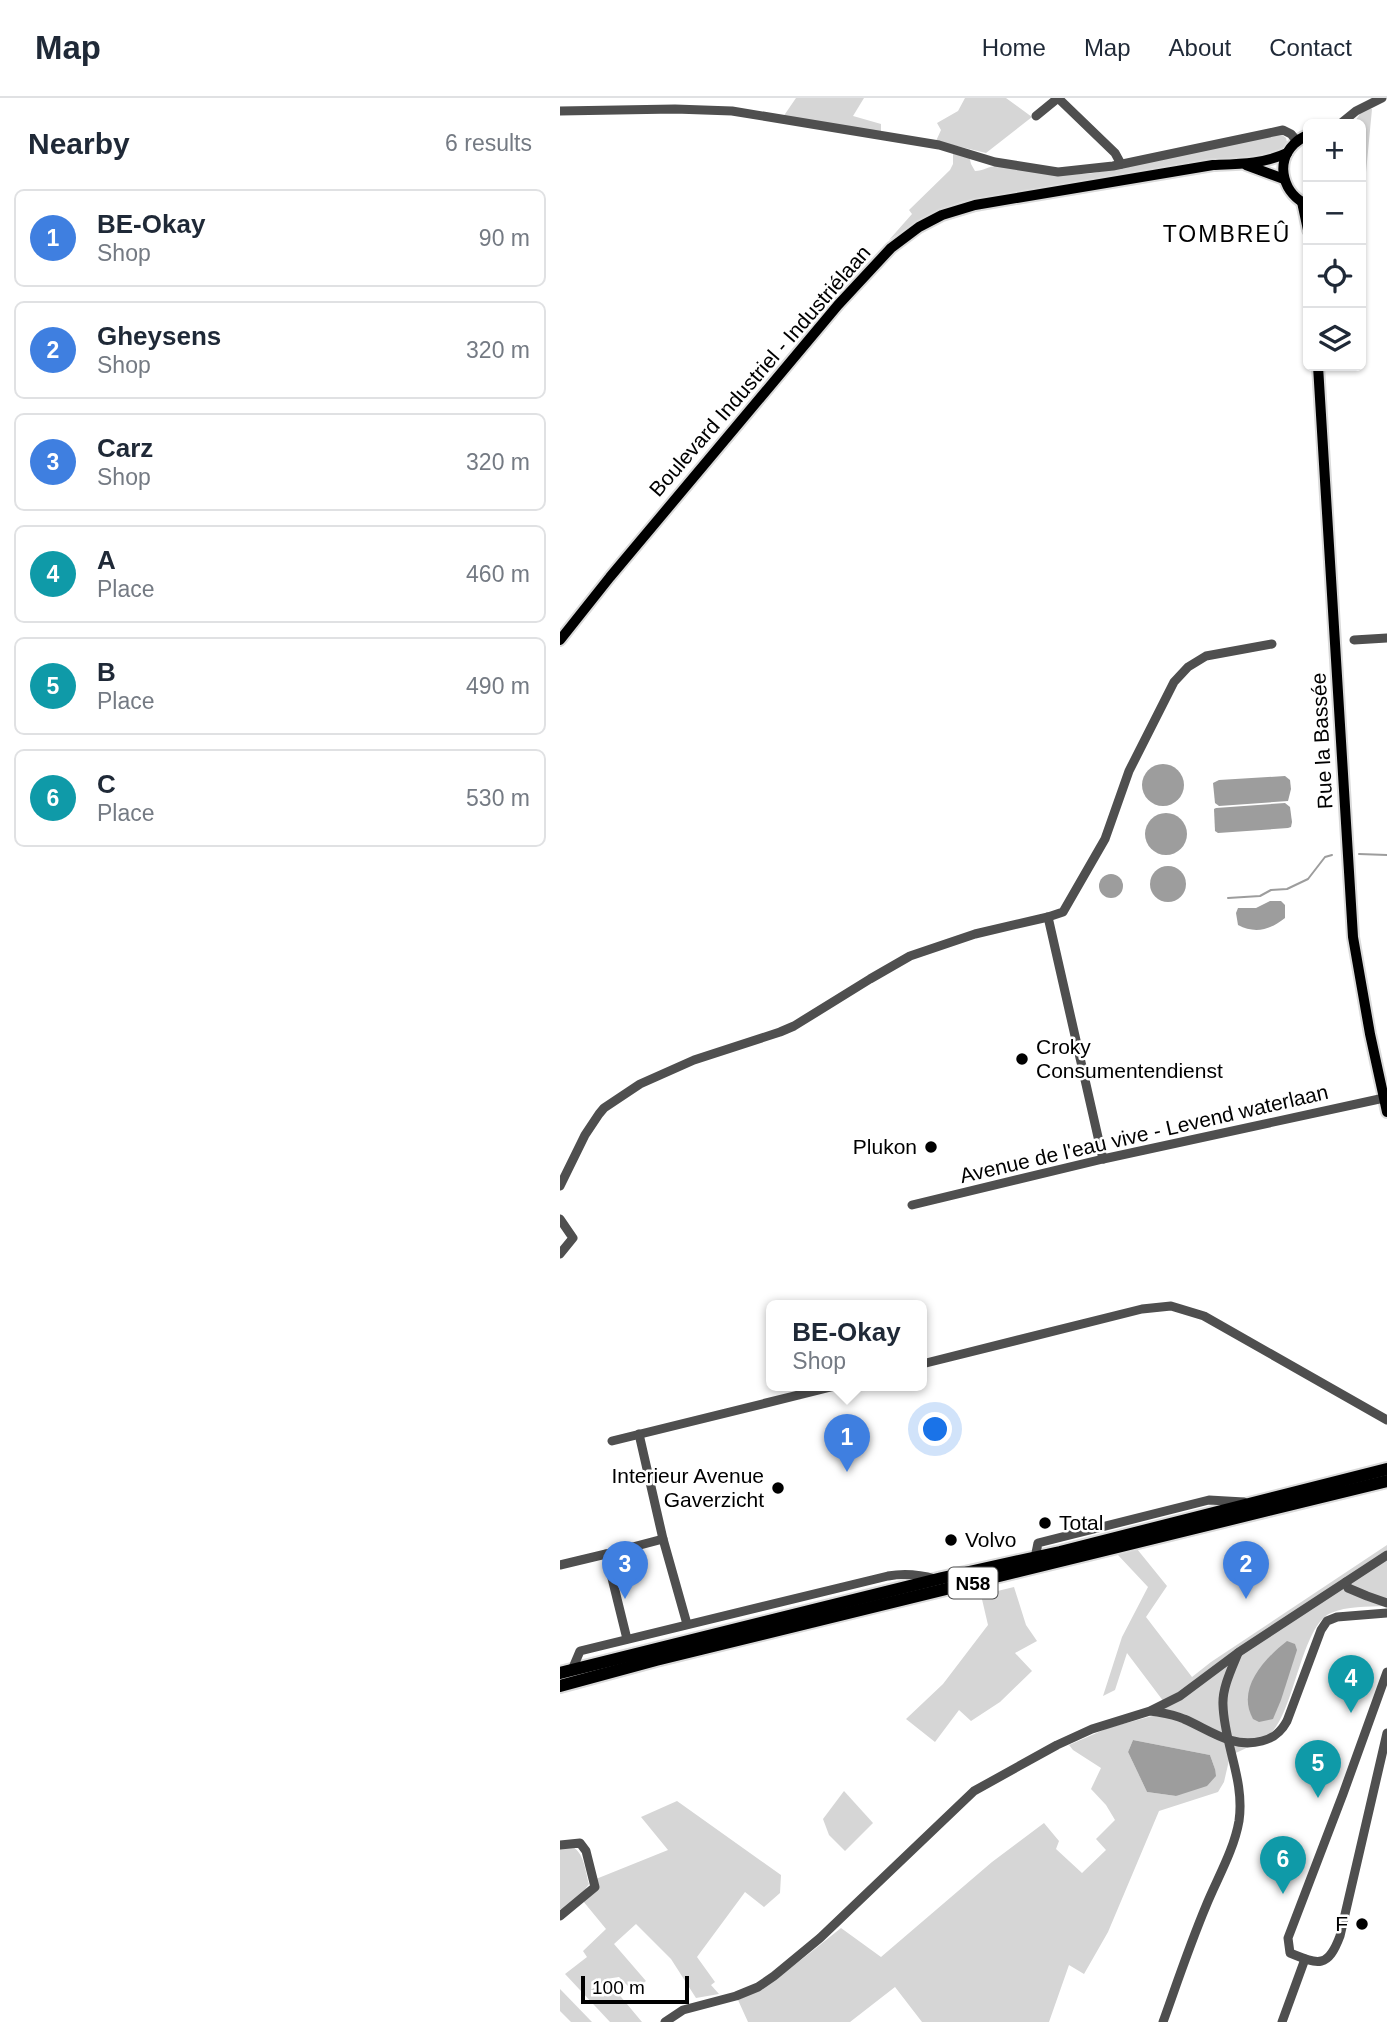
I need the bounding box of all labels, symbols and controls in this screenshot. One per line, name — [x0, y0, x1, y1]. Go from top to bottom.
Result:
text: Map — [35, 29, 101, 66]
text: Home — [982, 34, 1046, 61]
text: Map — [1084, 34, 1131, 61]
text: About — [1169, 34, 1231, 61]
text: Contact — [1269, 34, 1352, 61]
map controls — [1303, 119, 1366, 371]
button: + — [1303, 119, 1366, 182]
text: Nearby — [28, 127, 130, 160]
text: 6 results — [445, 130, 532, 156]
button: − — [1303, 182, 1366, 245]
text: BE-Okay — [97, 209, 205, 239]
district label: TOMBREÛ — [1163, 220, 1291, 247]
text: 1 — [47, 225, 59, 251]
text: 90 m — [479, 225, 530, 251]
text: Shop — [97, 240, 151, 266]
street label: Boulevard Industriel - Industriélaan — [644, 241, 875, 501]
button: locate — [1303, 245, 1366, 308]
button: layers — [1303, 308, 1366, 371]
text: Gheysens — [97, 321, 221, 351]
text: 2 — [47, 337, 59, 363]
text: 320 m — [466, 337, 530, 363]
text: Shop — [97, 352, 151, 378]
text: Carz — [97, 433, 153, 463]
text: 3 — [47, 449, 59, 475]
text: 320 m — [466, 449, 530, 475]
text: Shop — [97, 464, 151, 490]
text: A — [97, 545, 116, 575]
text: 4 — [47, 561, 59, 587]
text: 460 m — [466, 561, 530, 587]
text: Place — [97, 576, 155, 602]
text: B — [97, 657, 116, 687]
street label: Rue la Bassée — [1306, 672, 1337, 810]
text: 5 — [47, 673, 59, 699]
text: 490 m — [466, 673, 530, 699]
text: Place — [97, 688, 155, 714]
text: C — [97, 769, 116, 799]
text: 6 — [47, 785, 59, 811]
text: 530 m — [466, 785, 530, 811]
text: Place — [97, 800, 155, 826]
place label: Croky Consumentendienst — [1036, 1035, 1223, 1082]
marker: Croky Consumentendienst — [1014, 1051, 1030, 1067]
street label: Avenue de l'eau vive - Levend waterlaan — [958, 1080, 1330, 1187]
place label: Plukon — [853, 1135, 917, 1158]
marker: Plukon — [923, 1139, 939, 1155]
popup — [766, 1300, 927, 1391]
text: BE-Okay — [792, 1317, 901, 1347]
text: Shop — [792, 1348, 846, 1374]
your location — [918, 1412, 952, 1446]
pin: 1 — [824, 1414, 870, 1472]
place label: Interieur Avenue Gaverzicht — [611, 1464, 764, 1511]
marker: Interieur Avenue Gaverzicht — [770, 1480, 786, 1496]
place label: Total — [1059, 1511, 1103, 1534]
marker: Total — [1037, 1515, 1053, 1531]
place label: Volvo — [965, 1528, 1016, 1551]
marker: Volvo — [943, 1532, 959, 1548]
pin: 3 — [602, 1541, 648, 1599]
pin: 2 — [1223, 1541, 1269, 1599]
road number: N58 — [948, 1568, 998, 1598]
pin: 4 — [1328, 1655, 1374, 1713]
pin: 5 — [1295, 1740, 1341, 1798]
pin: 6 — [1260, 1836, 1306, 1894]
place label: F — [1335, 1912, 1348, 1935]
marker: F — [1354, 1916, 1370, 1932]
scale bar — [581, 1973, 690, 2005]
text: 100 m — [592, 1977, 645, 1998]

